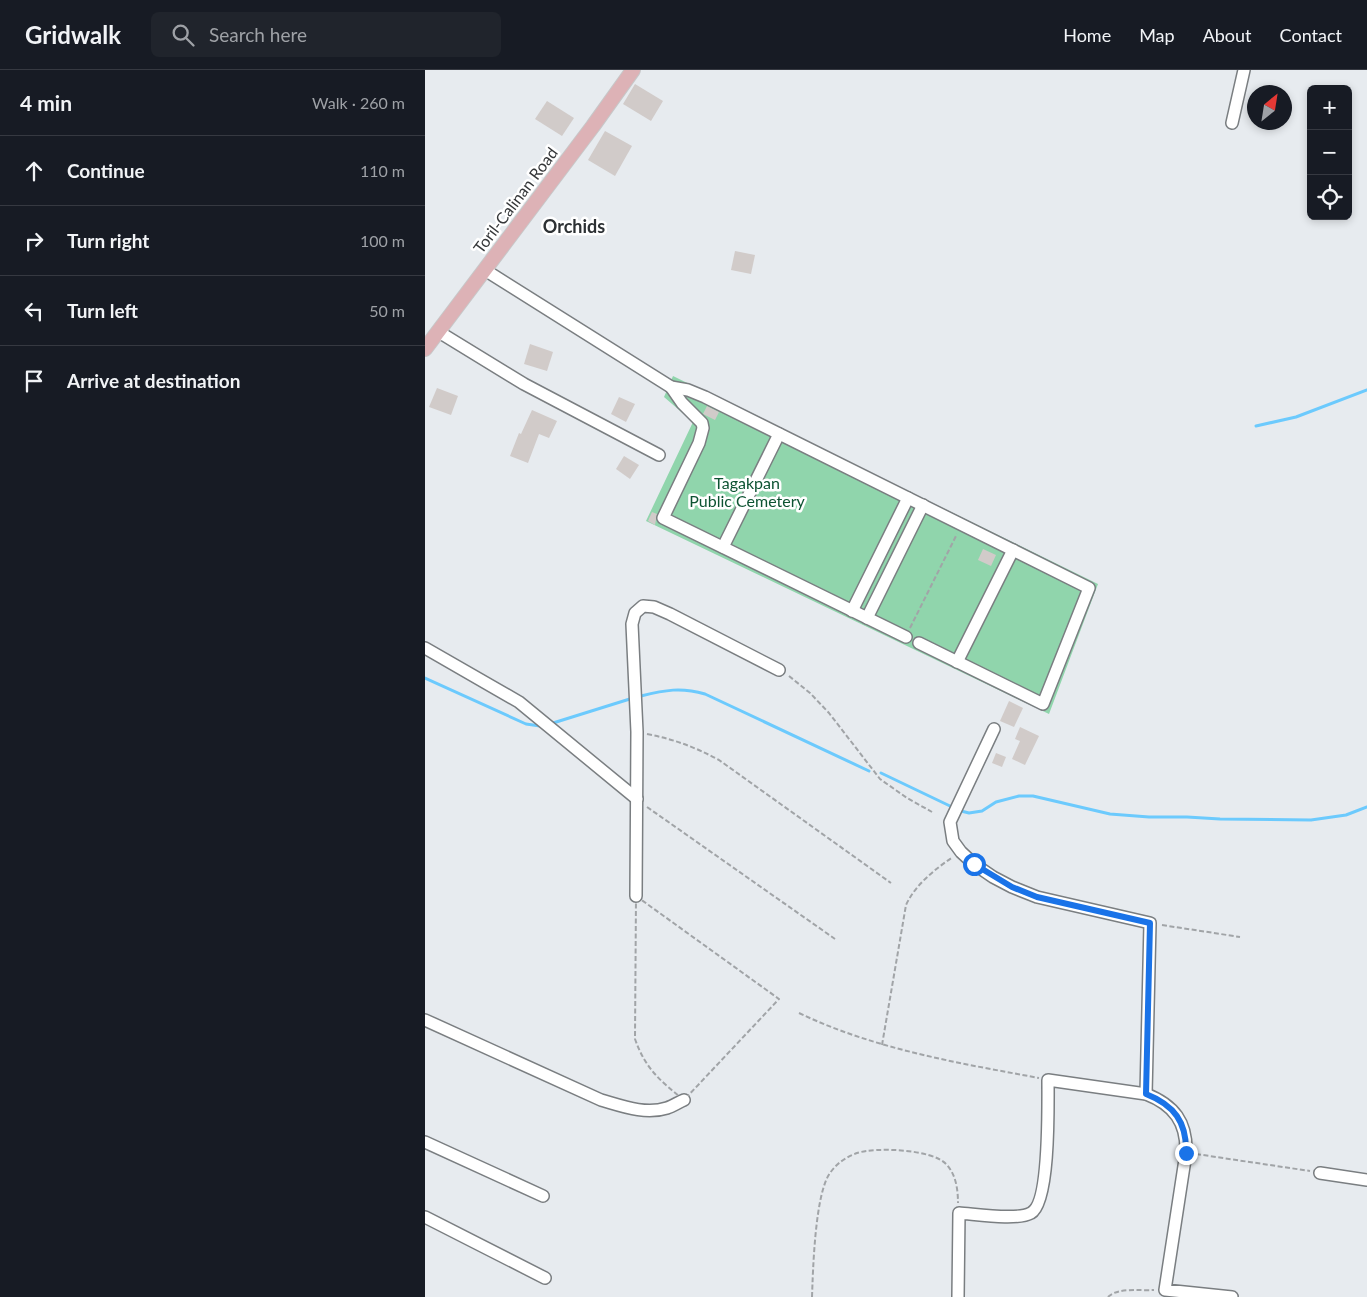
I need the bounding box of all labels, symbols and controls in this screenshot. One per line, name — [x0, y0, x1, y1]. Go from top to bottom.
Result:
search box — [151, 12, 501, 57]
text: Gridwalk — [25, 20, 121, 49]
icon: search — [169, 21, 197, 49]
text: Search here — [209, 23, 307, 46]
text: Home — [1063, 24, 1111, 46]
text: Map — [1139, 24, 1175, 46]
text: About — [1203, 24, 1252, 46]
text: Contact — [1280, 24, 1342, 46]
north arrow — [1247, 85, 1292, 130]
map controls — [1307, 85, 1352, 220]
button: + — [1307, 85, 1352, 130]
text: 4 min — [20, 90, 72, 115]
text: Walk · 260 m — [312, 93, 405, 112]
button: − — [1307, 130, 1352, 175]
street label: Toril-Calinan Road — [469, 143, 561, 257]
icon: ahead — [20, 157, 48, 185]
text: Continue — [67, 159, 145, 182]
text: 110 m — [360, 161, 405, 180]
button: locate — [1307, 175, 1352, 220]
district label: Orchids — [543, 215, 605, 237]
icon: right — [20, 227, 48, 255]
text: Turn right — [67, 229, 149, 252]
text: 100 m — [360, 231, 405, 250]
icon: left — [20, 297, 48, 325]
text: Turn left — [67, 299, 138, 322]
text: 50 m — [369, 301, 405, 320]
icon: arrive — [20, 367, 48, 395]
text: Arrive at destination — [67, 369, 240, 392]
park label: Tagakpan Public Cemetery — [689, 473, 806, 510]
route start — [963, 853, 986, 876]
route end — [1175, 1142, 1198, 1165]

